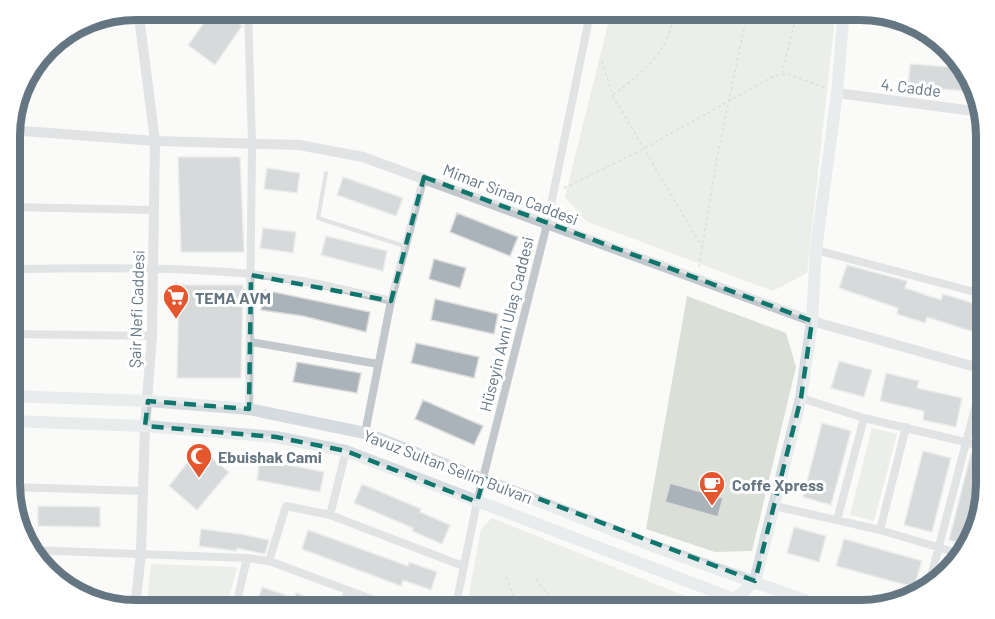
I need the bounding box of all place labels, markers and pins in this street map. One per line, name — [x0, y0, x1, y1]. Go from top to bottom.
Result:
supermarket icon: TEMA AVM — [161, 282, 191, 320]
place label: TEMA AVM — [195, 288, 271, 307]
mosque icon: Ebuishak Cami — [184, 441, 214, 479]
place label: Ebuishak Cami — [218, 447, 322, 466]
cafe icon: Coffe Xpress — [697, 469, 727, 507]
place label: Coffe Xpress — [732, 475, 824, 494]

